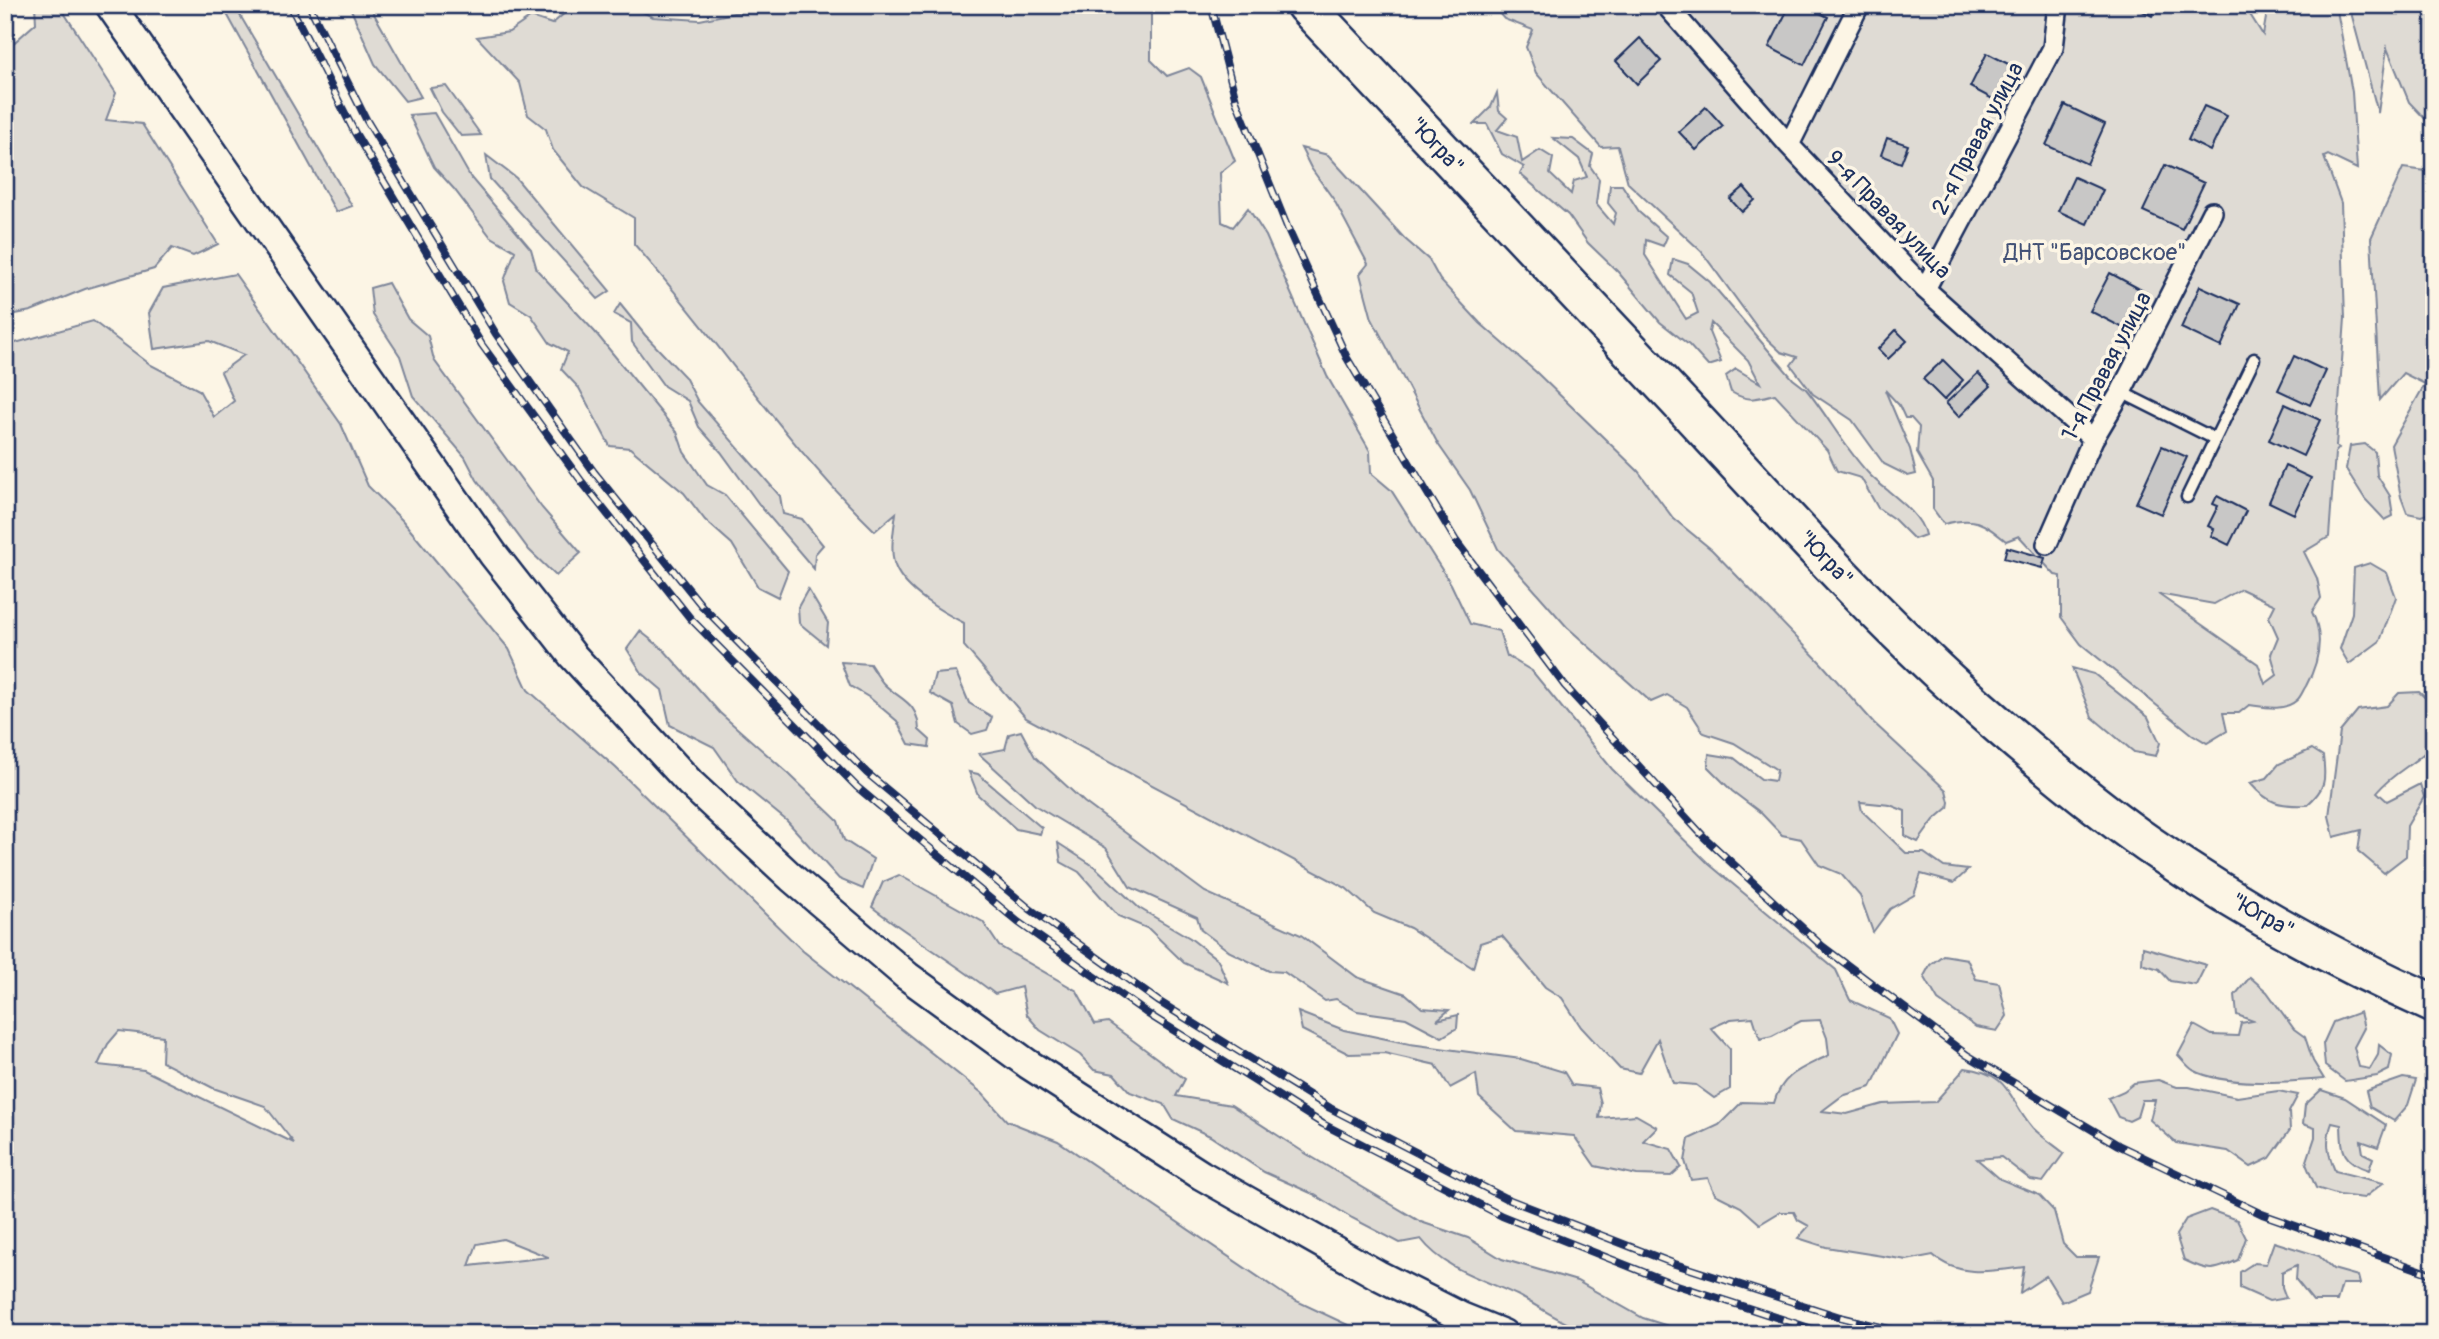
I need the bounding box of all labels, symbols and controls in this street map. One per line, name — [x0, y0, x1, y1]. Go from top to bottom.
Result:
street label: 2-я Правая улица — [1925, 57, 2030, 220]
street label: "Югра" — [1403, 111, 1470, 180]
street label: 9-я Правая улица — [1820, 144, 1957, 285]
park label: ДНТ "Барсовское" — [2003, 238, 2186, 267]
street label: 1-я Правая улица — [2055, 287, 2158, 446]
street label: "Югра" — [1792, 524, 1860, 593]
street label: "Югра" — [2226, 886, 2299, 945]

